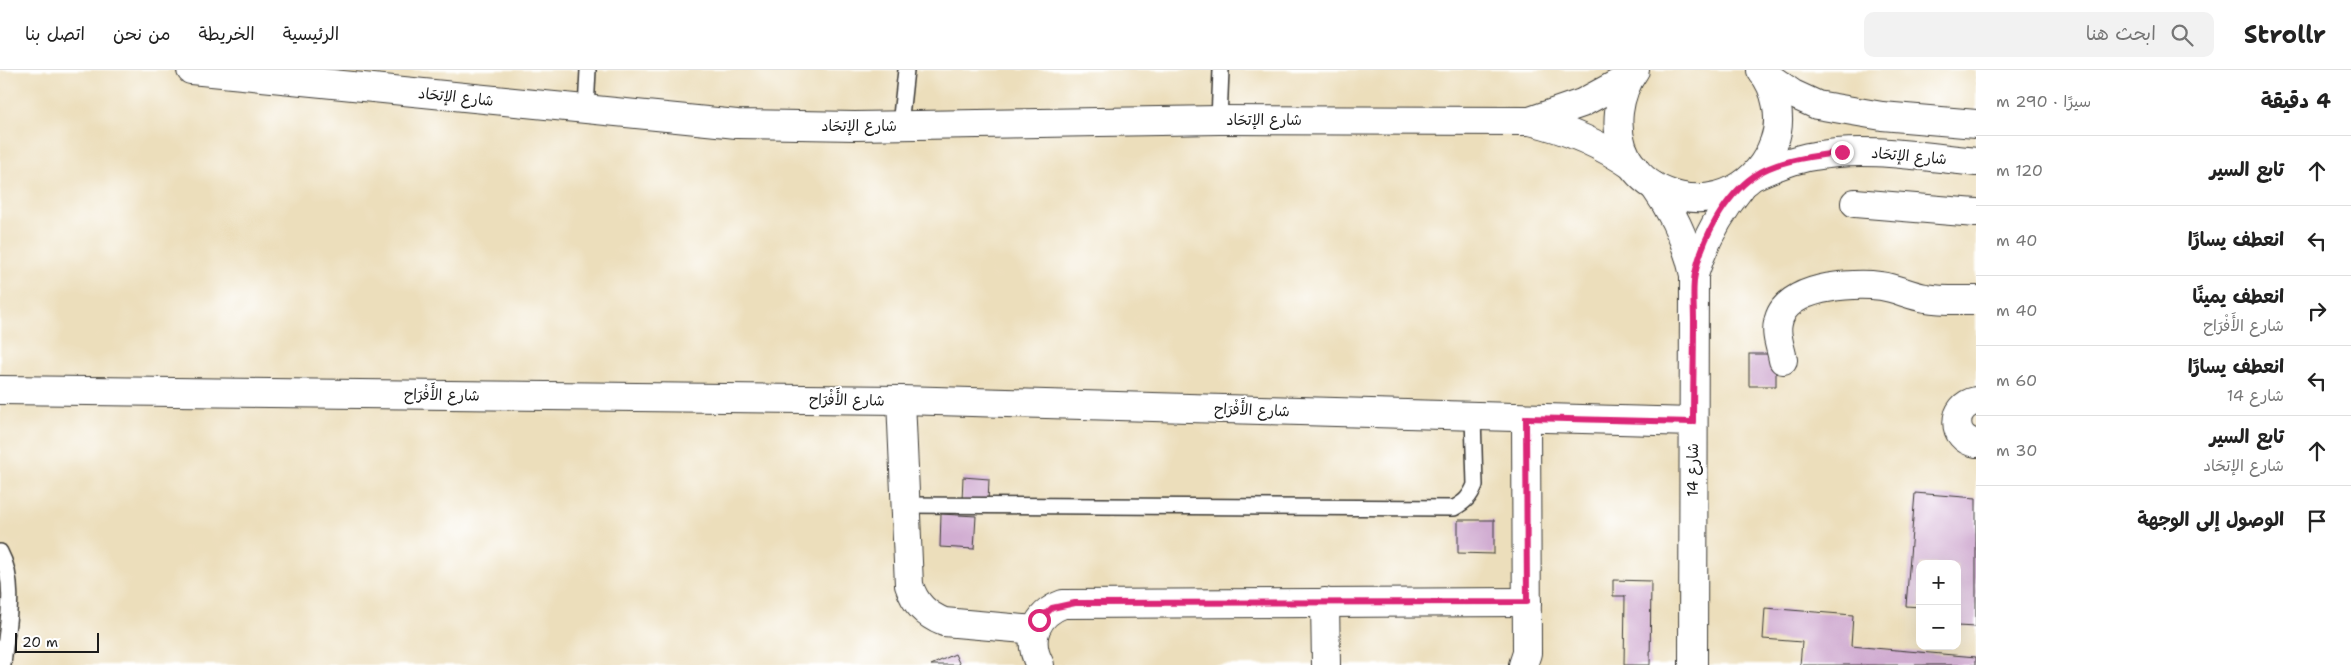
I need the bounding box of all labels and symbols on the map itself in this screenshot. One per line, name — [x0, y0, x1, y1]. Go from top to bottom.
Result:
street label: شارع الإتحَاد — [417, 83, 495, 111]
street label: شارع الإتحَاد — [1226, 110, 1302, 130]
street label: شارع الإتحَاد — [821, 116, 897, 136]
route end — [1831, 141, 1854, 164]
street label: شارع الإتحَاد — [1870, 143, 1948, 169]
street label: شارع الأَفْرَاح — [404, 382, 480, 406]
street label: شارع الأَفْرَاح — [809, 387, 885, 411]
street label: شارع الأَفْرَاح — [1214, 396, 1290, 421]
street label: شارع 14 — [1683, 443, 1703, 497]
route start — [1028, 609, 1051, 632]
scale bar — [15, 630, 99, 653]

